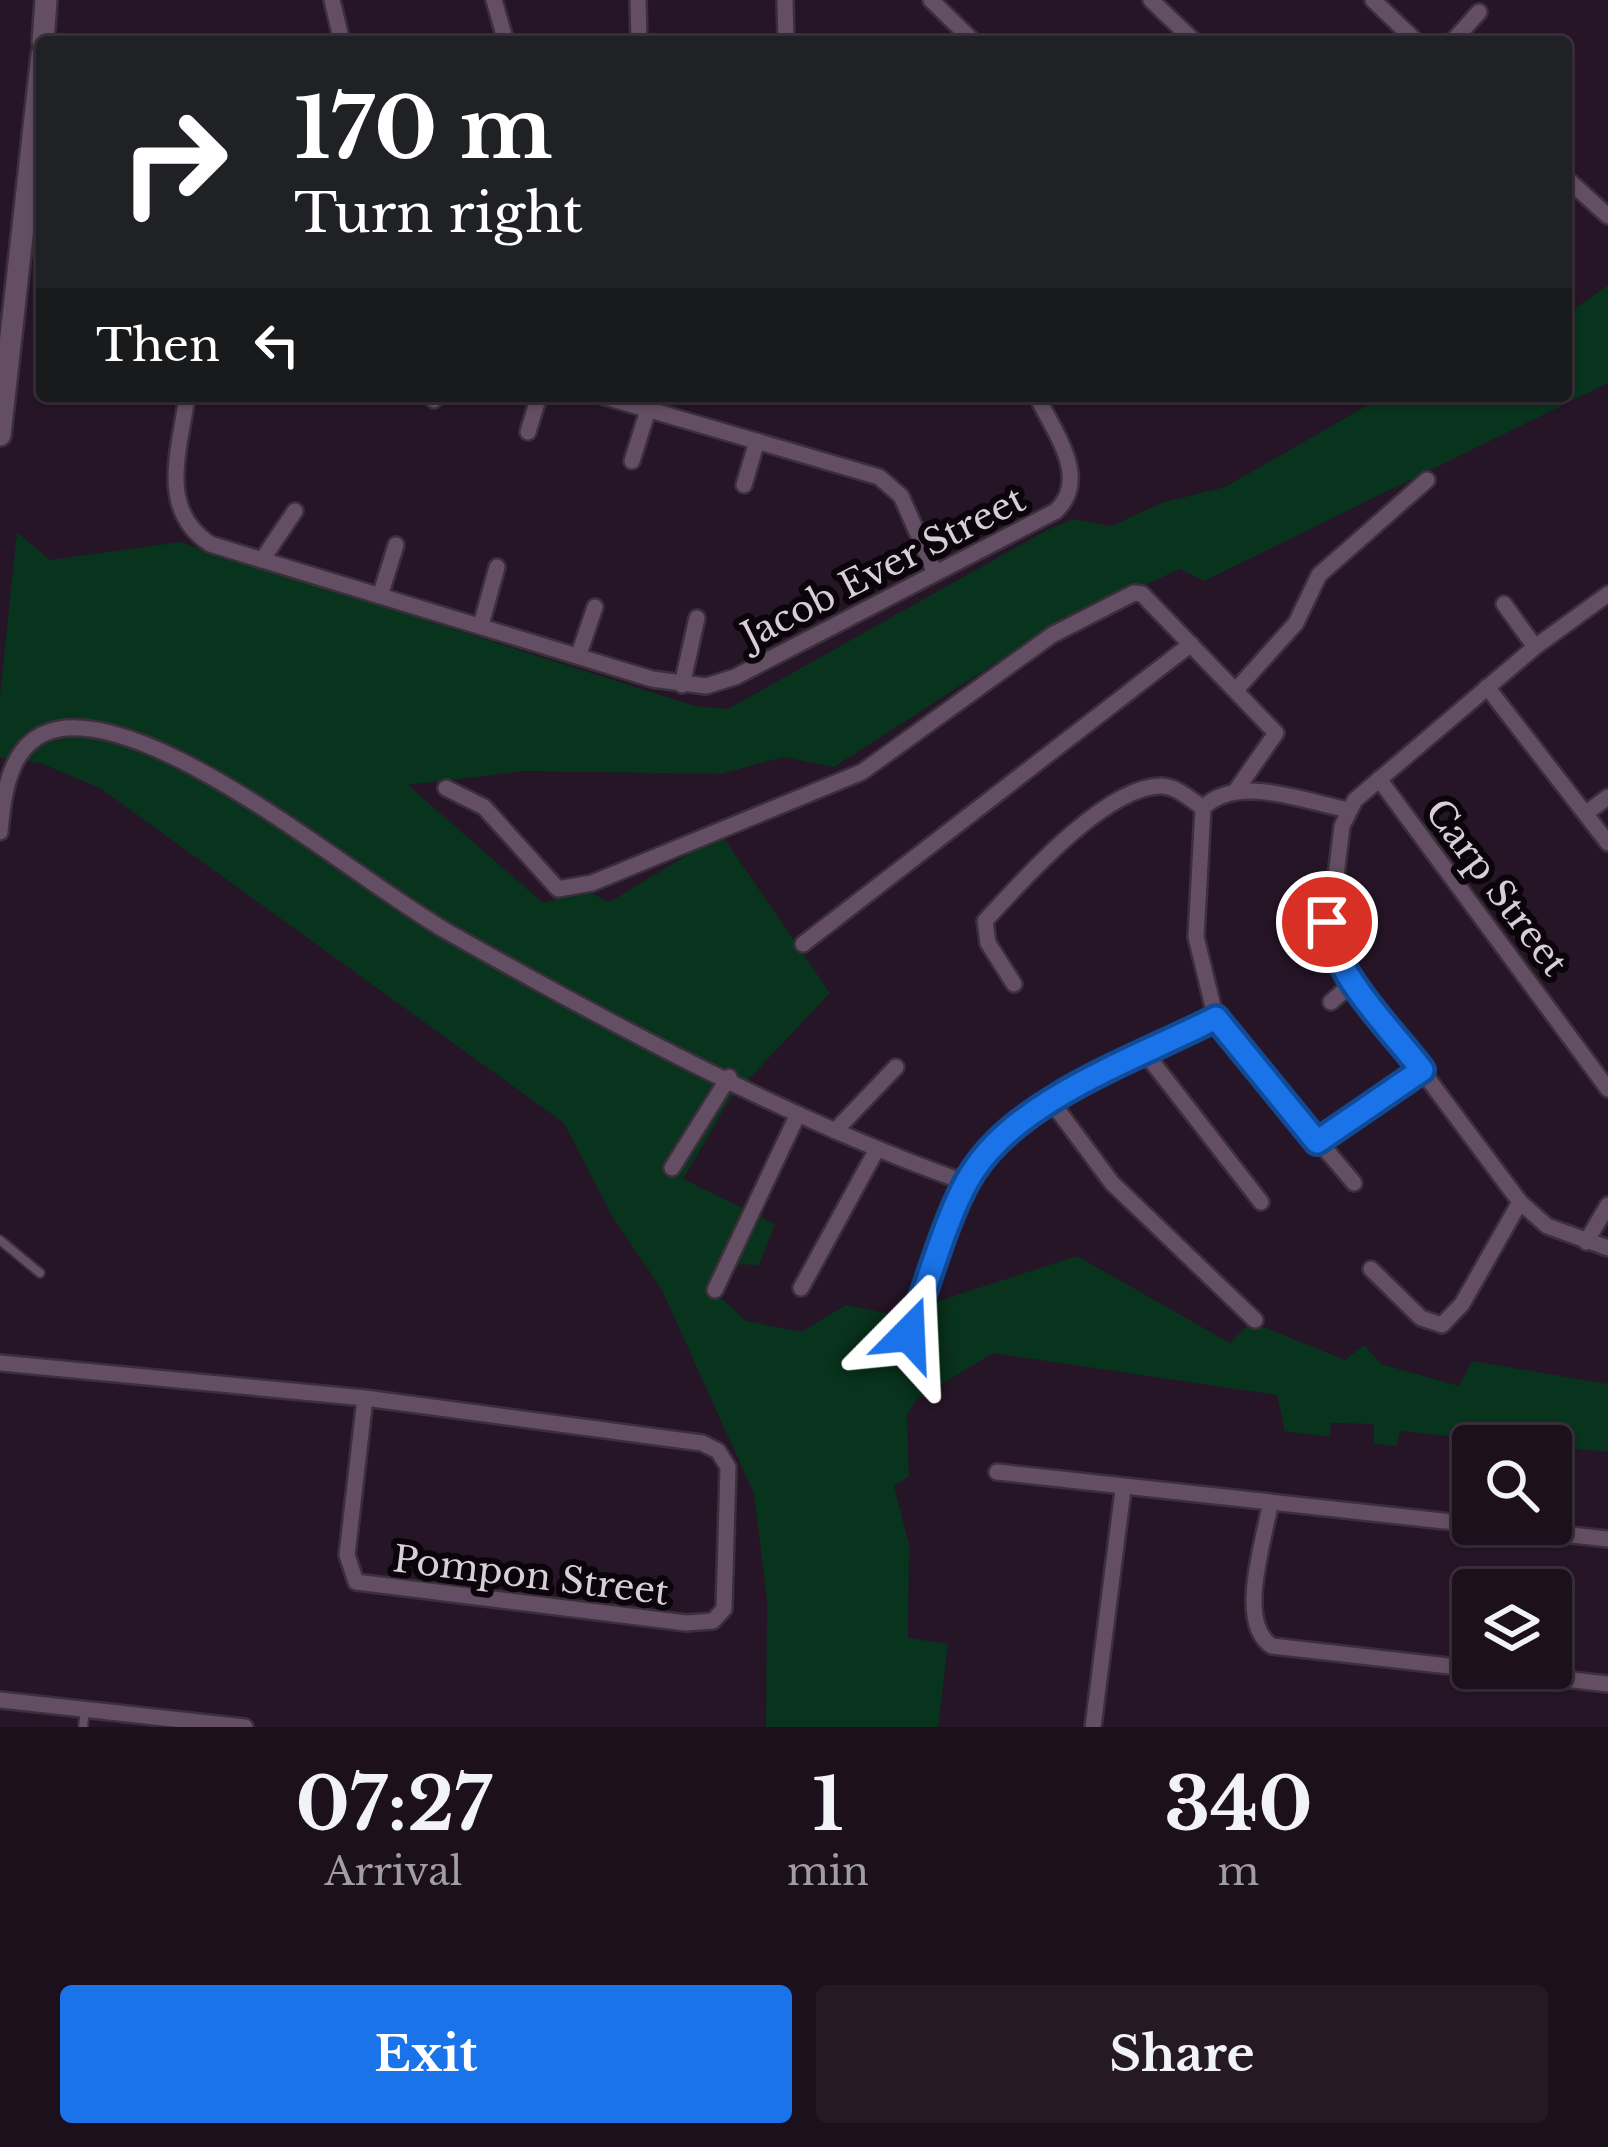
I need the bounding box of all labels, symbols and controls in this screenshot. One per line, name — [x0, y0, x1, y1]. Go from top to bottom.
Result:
text: 170 m — [294, 77, 553, 181]
icon: right — [96, 84, 252, 240]
text: Turn right — [294, 180, 583, 247]
icon: left — [244, 312, 310, 378]
text: Then — [96, 317, 220, 373]
street label: Jacob Ever Street — [731, 476, 1033, 660]
street label: Carp Street — [1416, 790, 1578, 985]
pin — [1276, 871, 1378, 973]
icon: arrive — [1294, 889, 1360, 955]
position arrow — [846, 1271, 972, 1397]
map controls — [1452, 1425, 1572, 1689]
button: search — [1452, 1425, 1572, 1545]
street label: Pompon Street — [391, 1536, 672, 1615]
button: layers — [1452, 1569, 1572, 1689]
text: 07:27 — [295, 1760, 491, 1849]
text: 1 — [812, 1760, 844, 1849]
text: 340 — [1164, 1760, 1313, 1849]
text: Arrival — [324, 1847, 463, 1896]
text: min — [787, 1847, 869, 1896]
text: m — [1218, 1847, 1259, 1896]
button: Exit — [60, 1985, 792, 2123]
button: Share — [816, 1985, 1548, 2123]

